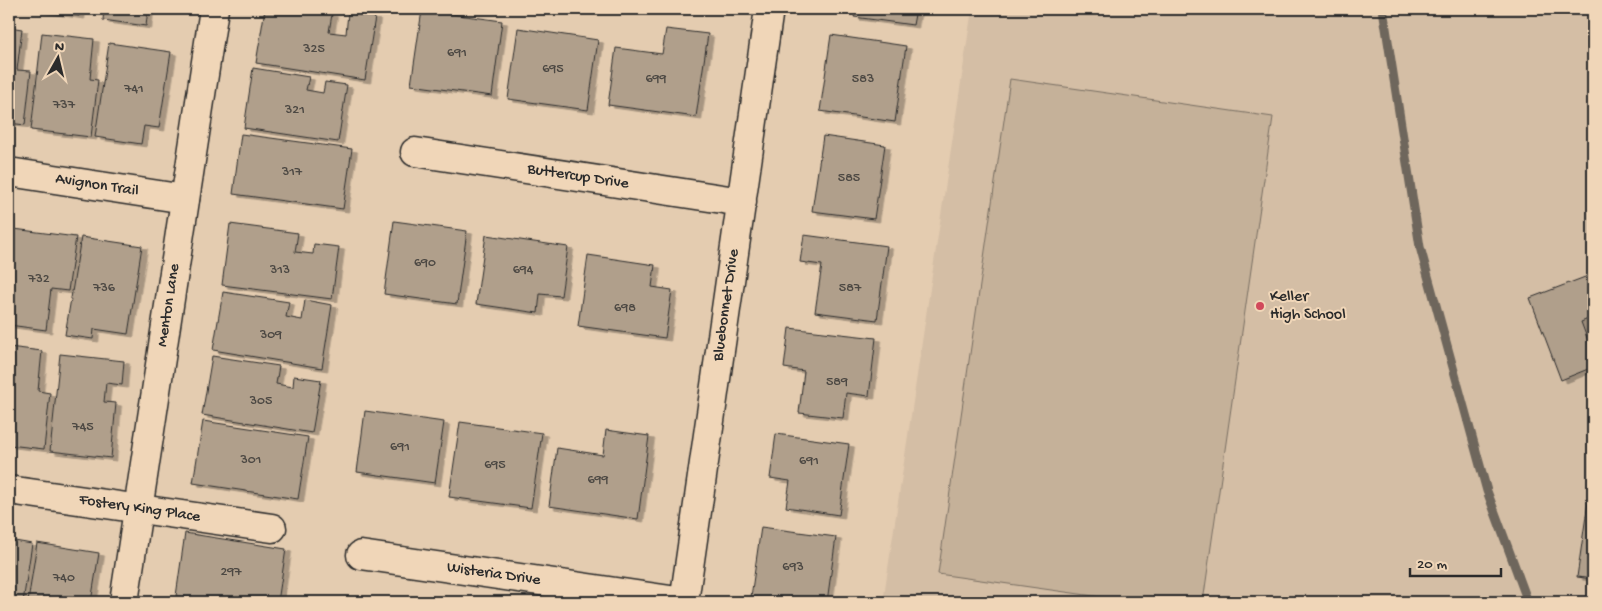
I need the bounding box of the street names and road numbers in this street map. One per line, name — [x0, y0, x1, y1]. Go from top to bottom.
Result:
street label: Buttercup Drive — [525, 160, 631, 194]
street label: Avignon Trail — [54, 170, 140, 201]
street label: Bluebonnet Drive — [709, 247, 744, 363]
street label: Menton Lane — [153, 262, 185, 348]
street label: Fostery King Place — [77, 491, 202, 527]
street label: Wisteria Drive — [445, 558, 542, 591]

